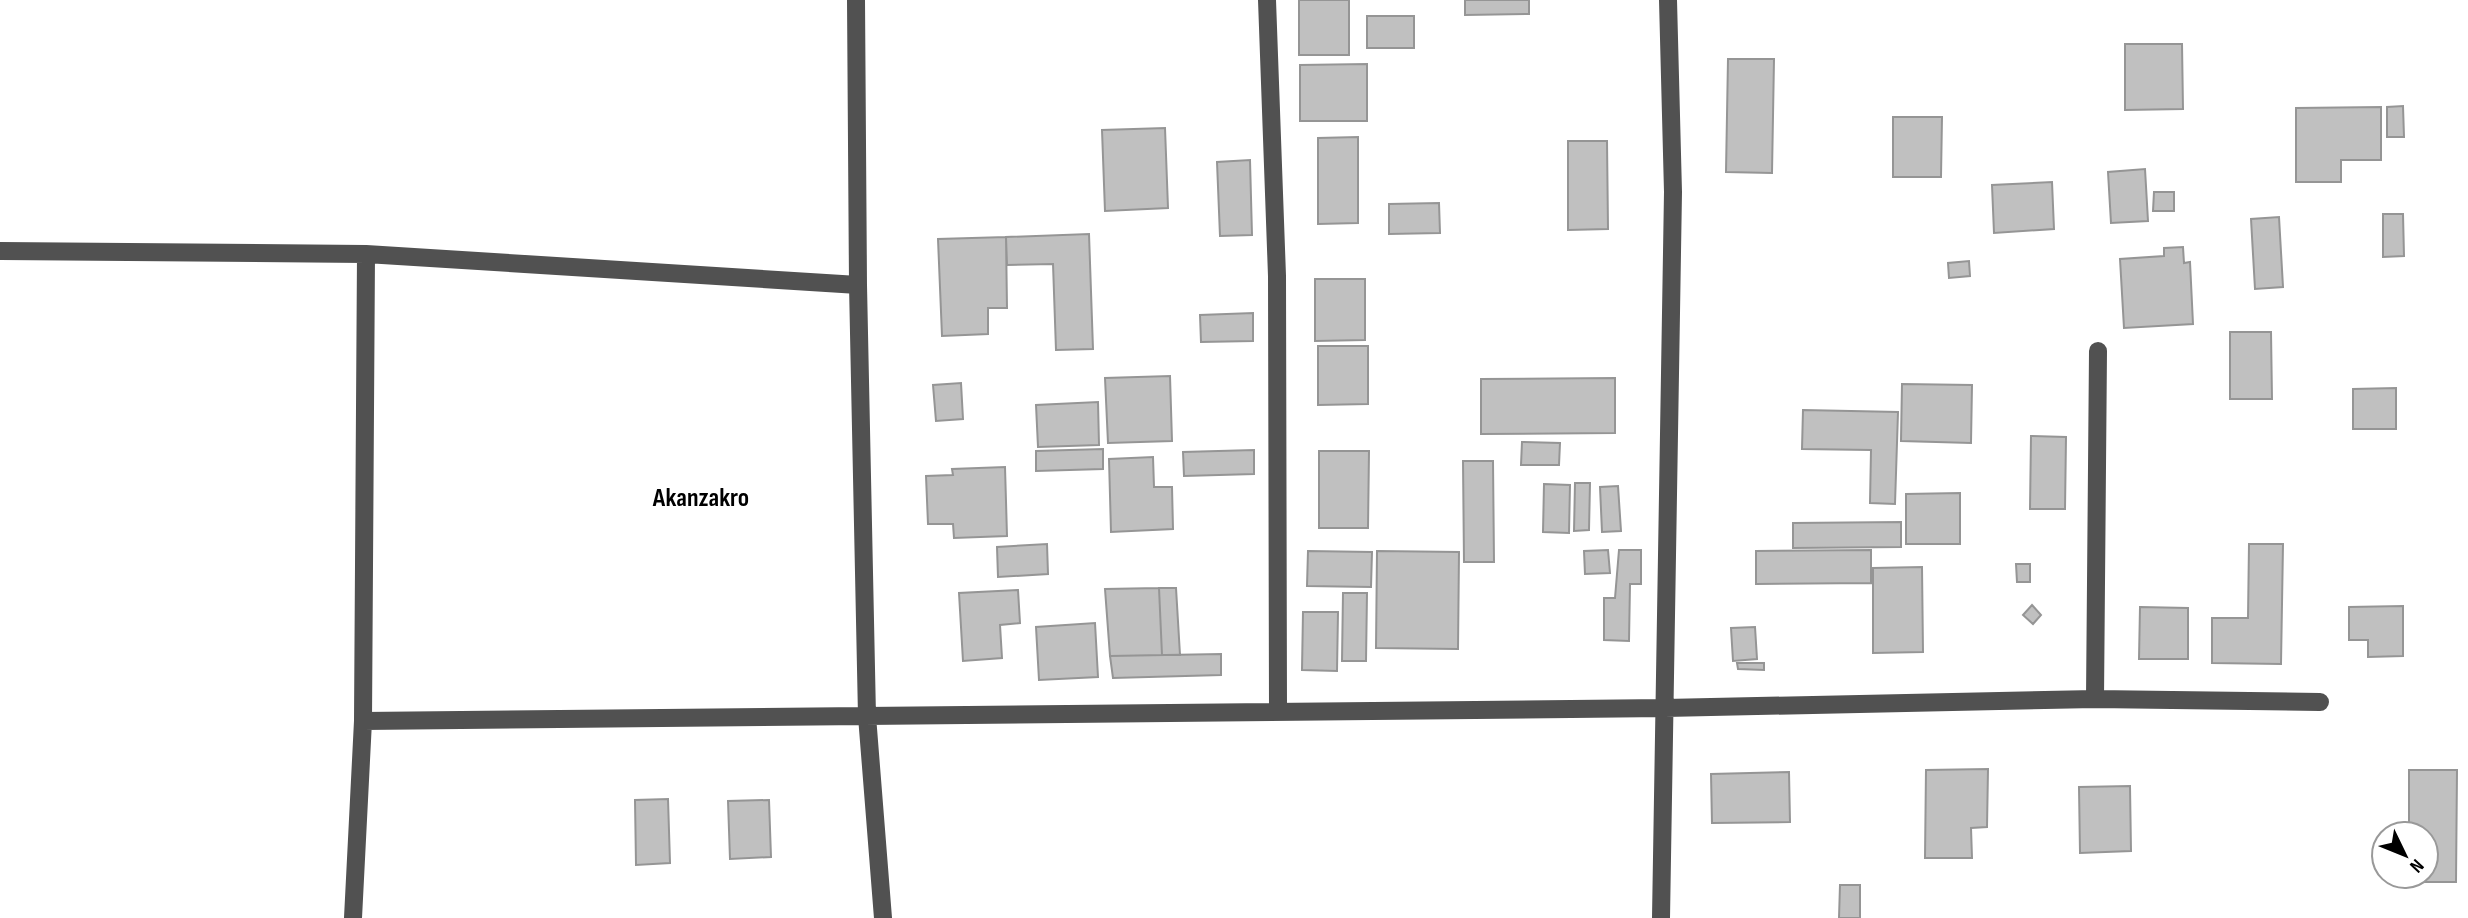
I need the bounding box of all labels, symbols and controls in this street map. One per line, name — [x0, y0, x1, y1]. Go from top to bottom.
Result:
district label: Akanzakro — [652, 483, 749, 514]
north arrow — [2370, 820, 2440, 890]
text: N — [2404, 854, 2428, 877]

